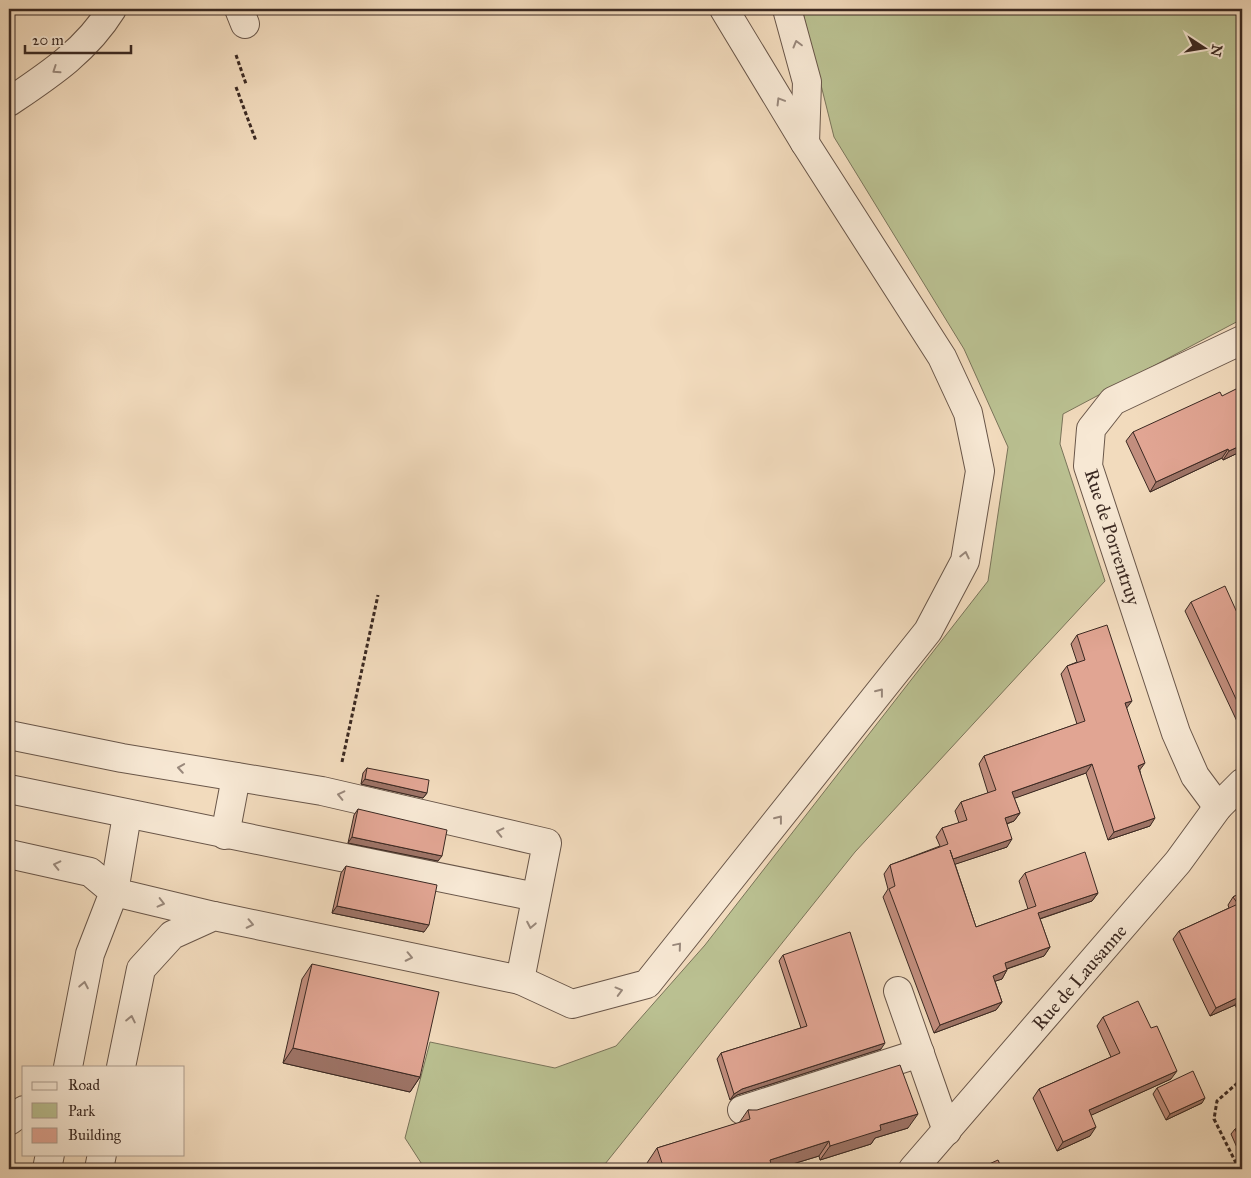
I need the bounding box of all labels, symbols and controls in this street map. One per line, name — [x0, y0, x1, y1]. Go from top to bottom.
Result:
scale bar — [25, 22, 131, 54]
north arrow — [1178, 22, 1228, 72]
text: 20 m — [32, 31, 64, 49]
one-way arrow — [792, 40, 802, 48]
text: N — [1207, 43, 1226, 58]
one-way arrow — [52, 64, 62, 73]
one-way arrow — [776, 98, 786, 107]
street label: Rue de Porrentruy — [1080, 466, 1146, 609]
one-way arrow — [959, 551, 970, 559]
one-way arrow — [874, 689, 882, 698]
one-way arrow — [177, 763, 185, 773]
one-way arrow — [337, 790, 346, 801]
one-way arrow — [773, 815, 782, 825]
one-way arrow — [495, 827, 504, 838]
one-way arrow — [53, 860, 62, 871]
one-way arrow — [157, 897, 166, 908]
one-way arrow — [246, 918, 255, 929]
street label: Rue de Lausanne — [1027, 920, 1132, 1035]
one-way arrow — [526, 921, 536, 930]
one-way arrow — [672, 943, 680, 952]
one-way arrow — [405, 951, 414, 962]
one-way arrow — [78, 980, 89, 989]
one-way arrow — [615, 987, 623, 997]
one-way arrow — [125, 1015, 135, 1024]
legend — [22, 1066, 185, 1156]
text: Road — [68, 1076, 100, 1094]
text: Park — [68, 1102, 95, 1120]
text: Building — [68, 1126, 122, 1144]

